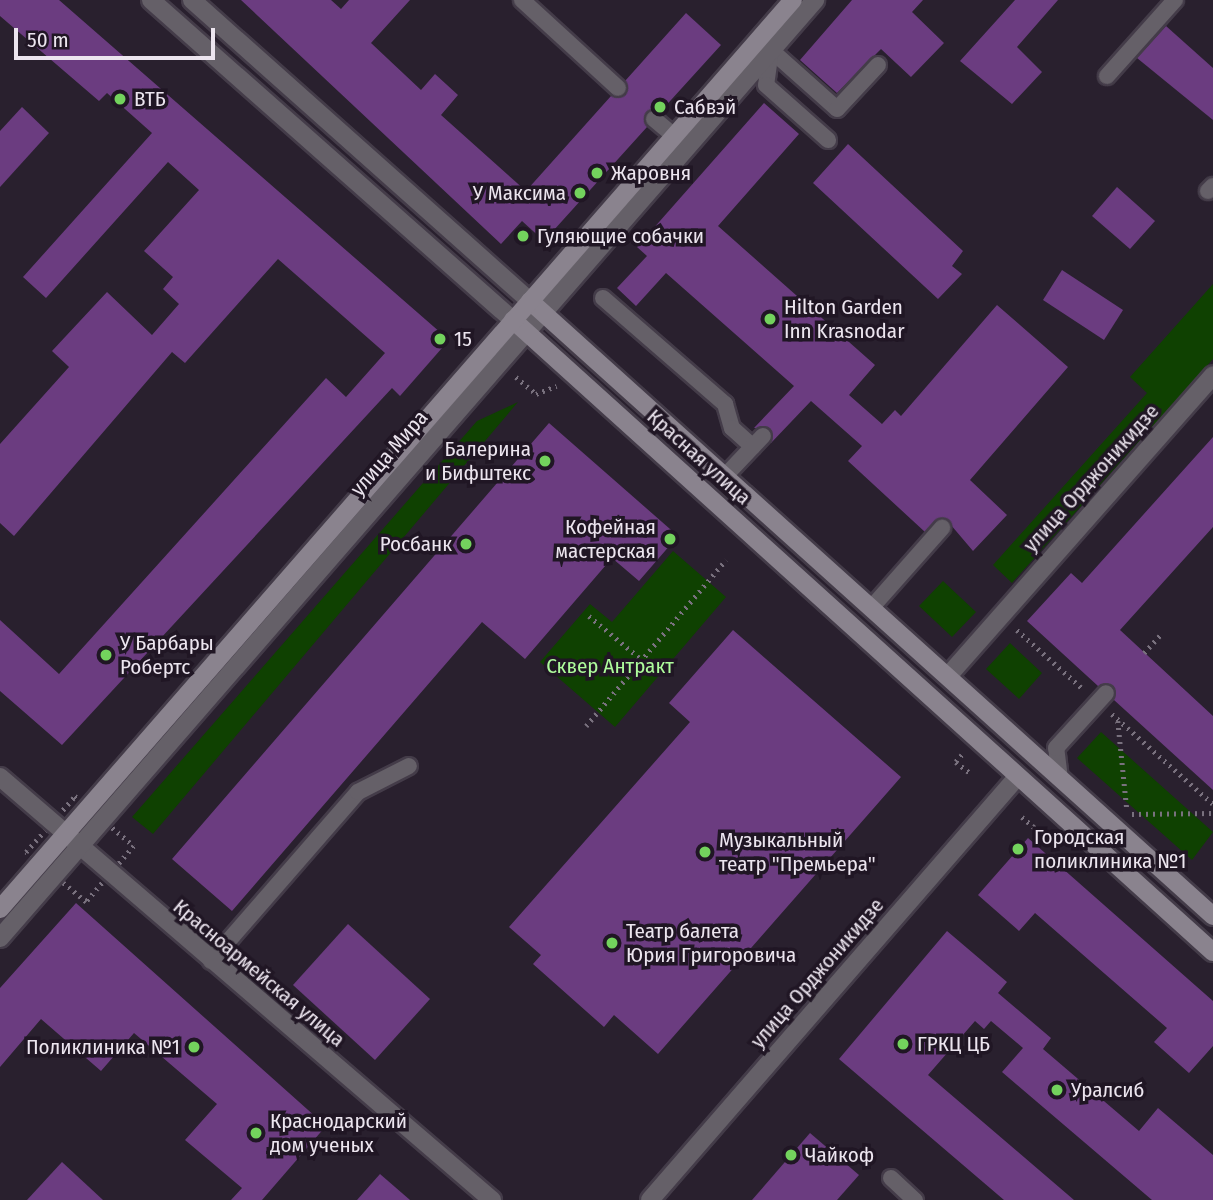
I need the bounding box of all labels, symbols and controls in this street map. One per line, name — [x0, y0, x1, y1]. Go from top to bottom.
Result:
scale bar — [18, 14, 219, 58]
text: 50 m — [27, 27, 69, 53]
place label: ВТБ — [134, 86, 166, 112]
marker: ВТБ — [112, 91, 128, 107]
place label: Сабвэй — [674, 94, 736, 120]
marker: Сабвэй — [652, 99, 668, 115]
place label: Жаровня — [611, 160, 691, 186]
marker: Жаровня — [589, 165, 605, 181]
place label: У Максима — [473, 180, 566, 206]
marker: У Максима — [572, 185, 588, 201]
place label: Гуляющие собачки — [537, 223, 704, 249]
marker: Гуляющие собачки — [515, 228, 531, 244]
place label: Hilton Garden Inn Krasnodar — [784, 294, 904, 344]
marker: Hilton Garden Inn Krasnodar — [762, 311, 778, 327]
place label: 15 — [454, 326, 472, 352]
marker: 15 — [432, 331, 448, 347]
street label: улица Орджоникидзе — [1018, 399, 1164, 557]
street label: Красная улица — [642, 404, 756, 510]
street label: улица Мира — [345, 405, 433, 501]
place label: Балерина и Бифштекс — [425, 436, 531, 486]
marker: Балерина и Бифштекс — [537, 453, 553, 469]
place label: Кофейная мастерская — [555, 514, 656, 564]
place label: Росбанк — [380, 531, 452, 557]
marker: Кофейная мастерская — [662, 531, 678, 547]
marker: Росбанк — [458, 536, 474, 552]
place label: У Барбары Робертс — [120, 630, 214, 680]
marker: У Барбары Робертс — [98, 647, 114, 663]
park label: Сквер Антракт — [546, 653, 674, 679]
place label: Городская поликлиника №1 — [1034, 824, 1187, 874]
place label: Музыкальный театр "Премьера" — [719, 827, 876, 877]
marker: Городская поликлиника №1 — [1008, 839, 1028, 859]
marker: Музыкальный театр "Премьера" — [697, 844, 713, 860]
street label: улица Орджоникидзе — [745, 893, 889, 1053]
street label: Красноармейская улица — [168, 894, 350, 1052]
place label: Театр балета Юрия Григоровича — [626, 918, 796, 968]
marker: Театр балета Юрия Григоровича — [604, 935, 620, 951]
place label: ГРКЦ ЦБ — [917, 1031, 990, 1057]
place label: Поликлиника №1 — [26, 1034, 180, 1060]
marker: ГРКЦ ЦБ — [895, 1036, 911, 1052]
marker: Поликлиника №1 — [186, 1039, 202, 1055]
place label: Уралсиб — [1071, 1077, 1144, 1103]
marker: Уралсиб — [1049, 1082, 1065, 1098]
place label: Краснодарский дом ученых — [270, 1108, 407, 1158]
marker: Краснодарский дом ученых — [248, 1125, 264, 1141]
place label: Чайкоф — [805, 1142, 874, 1168]
marker: Чайкоф — [783, 1147, 799, 1163]

